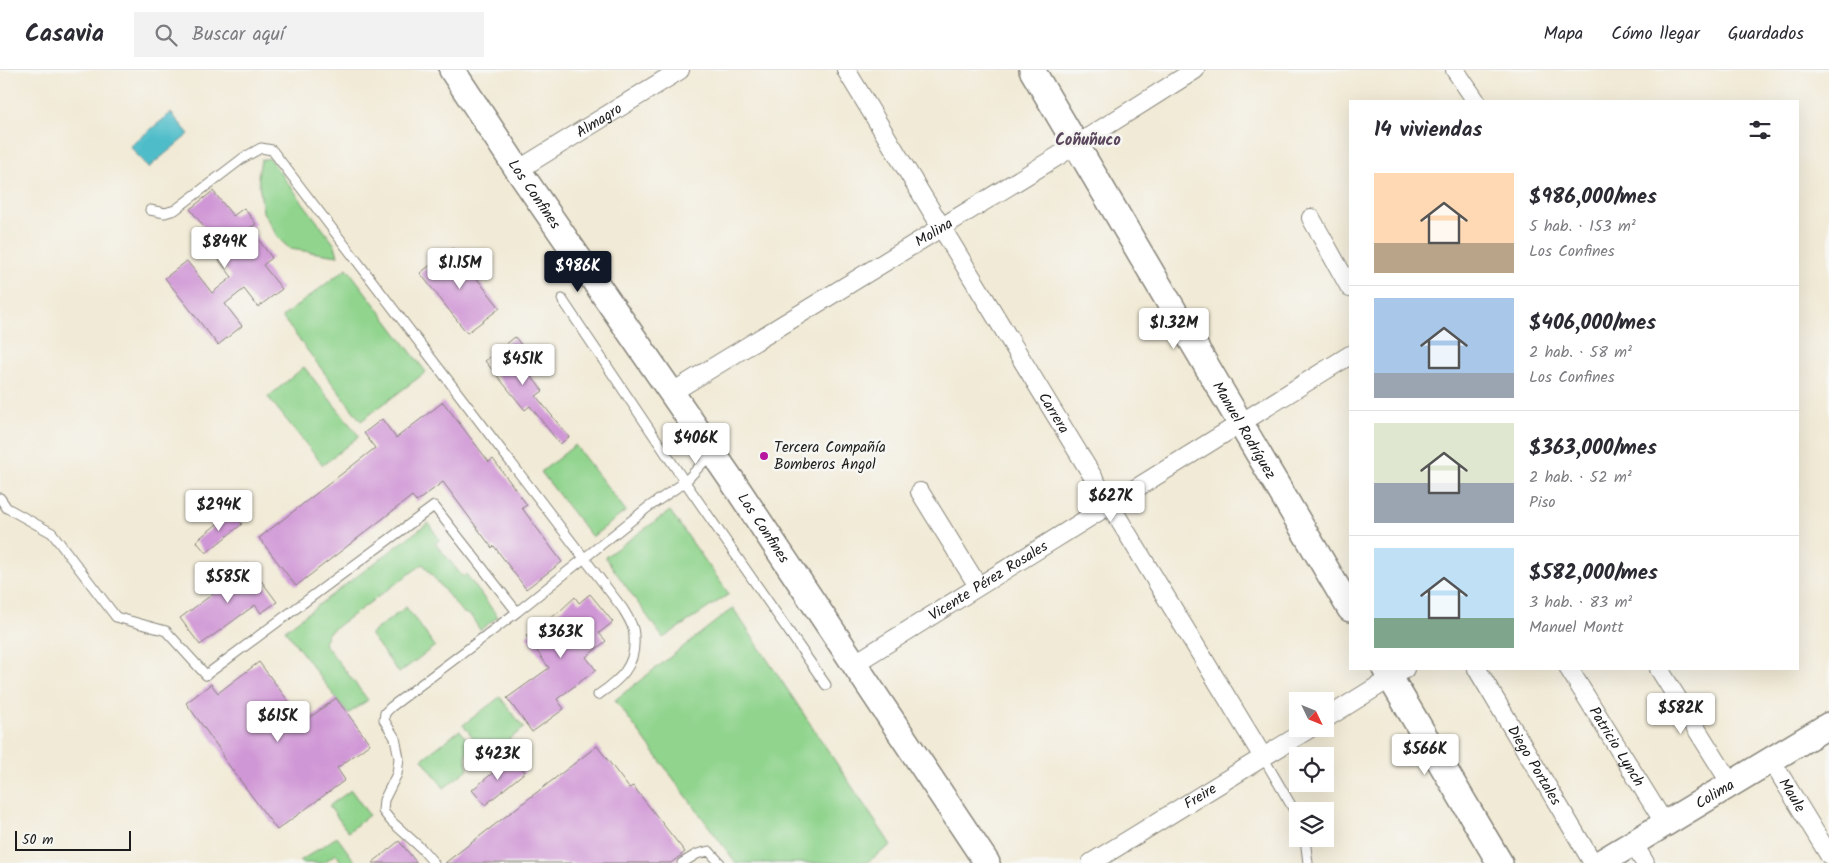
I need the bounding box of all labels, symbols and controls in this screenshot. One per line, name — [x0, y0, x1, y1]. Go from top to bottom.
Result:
search box — [134, 12, 484, 57]
text: Casavia — [25, 15, 104, 54]
text: Buscar aquí — [192, 20, 284, 50]
text: Mapa — [1544, 20, 1583, 49]
text: Cómo llegar — [1611, 20, 1700, 49]
text: Guardados — [1728, 20, 1804, 49]
icon: search — [152, 21, 180, 49]
street label: Almagro — [571, 97, 627, 144]
text: 14 viviendas — [1374, 114, 1482, 147]
icon: filters — [1746, 116, 1774, 144]
district label: Coñuñuco — [1055, 128, 1121, 153]
street label: Los Confines — [501, 155, 567, 235]
text: $986,000/mes — [1529, 181, 1657, 214]
icon: home — [1414, 193, 1474, 253]
street label: Molina — [910, 212, 958, 254]
text: 5 hab. · 153 m² — [1529, 214, 1636, 239]
pin: $849K — [190, 226, 260, 269]
text: $849K — [202, 230, 248, 255]
text: Los Confines — [1529, 239, 1615, 264]
pin: $1.15M — [419, 248, 501, 290]
pin: $986K — [543, 250, 613, 293]
text: $1.15M — [438, 251, 482, 276]
text: $986K — [555, 254, 601, 279]
text: $406,000/mes — [1529, 307, 1656, 340]
pin: $1.32M — [1133, 308, 1215, 350]
text: $1.32M — [1150, 311, 1198, 336]
icon: home — [1414, 318, 1474, 378]
text: 2 hab. · 58 m² — [1529, 340, 1632, 365]
pin: $451K — [488, 344, 558, 386]
text: $451K — [503, 347, 543, 372]
text: Los Confines — [1529, 365, 1615, 390]
street label: Manuel Rodríguez — [1205, 377, 1282, 484]
street label: Carrera — [1031, 388, 1075, 439]
pin: $406K — [661, 422, 731, 465]
text: $406K — [674, 426, 718, 451]
text: $363,000/mes — [1529, 432, 1657, 465]
place label: Tercera Compañía Bomberos Angol — [774, 436, 886, 477]
icon: home — [1414, 443, 1474, 503]
marker: Tercera Compañía Bomberos Angol — [758, 450, 770, 462]
text: 2 hab. · 52 m² — [1529, 465, 1632, 490]
pin: $627K — [1076, 480, 1146, 523]
text: $627K — [1089, 484, 1133, 509]
street label: Los Confines — [731, 488, 795, 569]
pin: $294K — [184, 490, 254, 532]
text: Piso — [1529, 490, 1556, 515]
text: $294K — [196, 493, 242, 518]
street label: Vicente Pérez Rosales — [924, 535, 1053, 628]
text: $582,000/mes — [1529, 557, 1658, 590]
pin: $585K — [193, 562, 263, 604]
text: $585K — [206, 565, 250, 590]
icon: home — [1414, 568, 1474, 628]
text: 3 hab. · 83 m² — [1529, 590, 1632, 615]
text: Manuel Montt — [1529, 615, 1624, 640]
pin: $363K — [526, 616, 596, 659]
text: $363K — [538, 620, 584, 645]
north arrow — [1289, 692, 1334, 738]
map controls — [1289, 692, 1334, 847]
pin: $582K — [1646, 692, 1716, 735]
text: $582K — [1658, 696, 1704, 721]
pin: $615K — [243, 700, 313, 743]
street label: Patricio Lynch — [1582, 702, 1650, 792]
text: $615K — [258, 704, 298, 729]
street label: Diego Portales — [1500, 721, 1567, 811]
pin: $566K — [1390, 734, 1460, 776]
text: $566K — [1403, 737, 1447, 762]
pin: $423K — [463, 738, 533, 781]
text: $423K — [475, 742, 521, 767]
button: locate — [1289, 747, 1334, 792]
street label: Colima — [1691, 774, 1739, 816]
street label: Maule — [1772, 774, 1811, 818]
street label: Freire — [1179, 777, 1222, 816]
button: layers — [1289, 802, 1334, 847]
scale bar — [15, 828, 131, 851]
text: 50 m — [22, 829, 53, 851]

